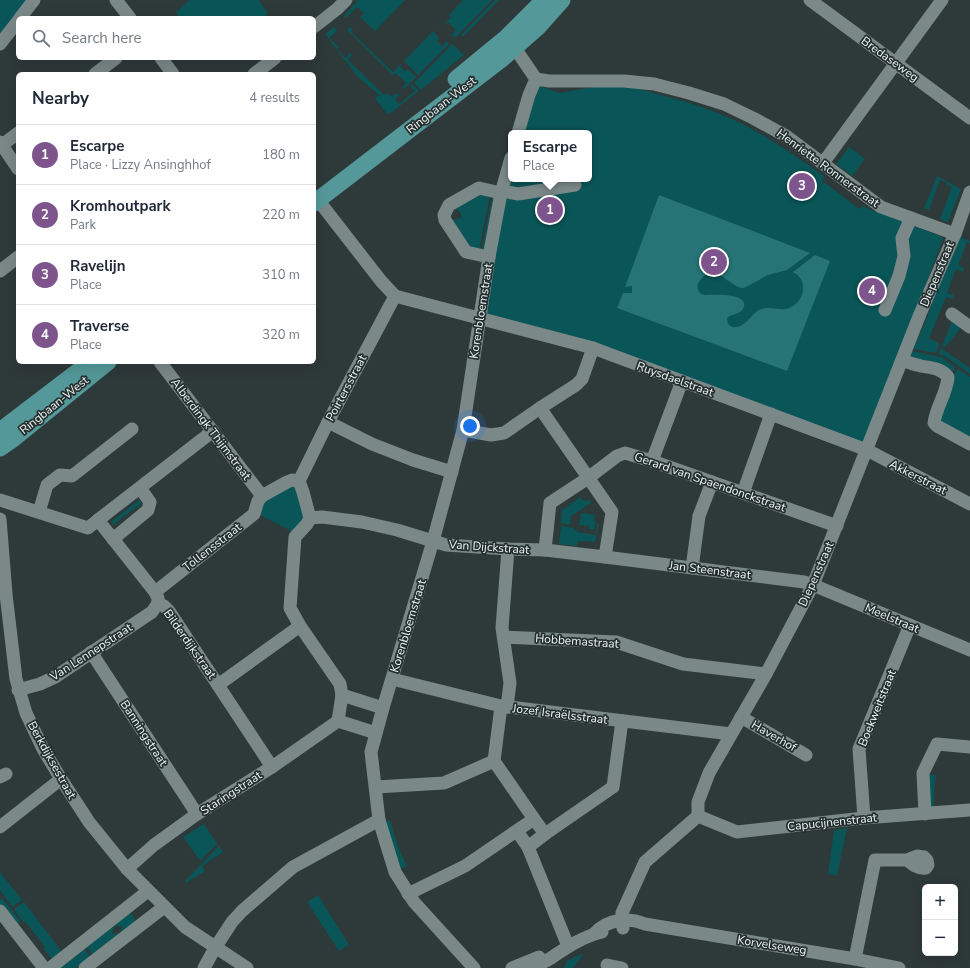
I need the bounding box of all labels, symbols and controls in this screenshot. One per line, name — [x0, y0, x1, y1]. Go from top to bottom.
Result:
search box — [16, 16, 316, 60]
icon: search — [30, 27, 52, 49]
text: Search here — [62, 28, 142, 48]
street label: Bredaseweg — [858, 33, 922, 85]
street label: Ringbaan-West — [403, 72, 480, 137]
text: Nearby — [32, 87, 89, 110]
text: 4 results — [249, 89, 300, 107]
street label: Henriette Ronnerstraat — [773, 125, 883, 211]
popup — [508, 130, 592, 182]
text: Escarpe — [70, 136, 124, 156]
text: Escarpe — [523, 137, 577, 157]
text: 1 — [41, 146, 49, 164]
text: 180 m — [262, 146, 300, 164]
text: Place · Lizzy Ansinghhof — [70, 156, 211, 174]
text: Place — [523, 157, 555, 175]
pin: 3 — [789, 171, 815, 201]
pin: 1 — [537, 195, 563, 225]
text: Kromhoutpark — [70, 196, 171, 216]
text: 2 — [41, 206, 49, 224]
text: 220 m — [262, 206, 300, 224]
text: Park — [70, 216, 96, 234]
street label: Diepenstraat — [916, 238, 958, 309]
pin: 2 — [701, 247, 727, 277]
text: Ravelijn — [70, 256, 126, 276]
street label: Korenbloemstraat — [466, 261, 497, 360]
text: 3 — [41, 266, 49, 284]
text: 310 m — [262, 266, 300, 284]
text: Place — [70, 276, 102, 294]
pin: 4 — [859, 276, 885, 306]
text: Traverse — [70, 316, 129, 336]
text: 4 — [41, 326, 49, 344]
text: 320 m — [262, 326, 300, 344]
text: Place — [70, 336, 102, 354]
street label: Poirtersstraat — [322, 351, 371, 424]
street label: Ruysdaelstraat — [634, 358, 716, 401]
street label: Ringbaan-West — [16, 372, 92, 438]
street label: Alberdingk Thijmstraat — [167, 375, 255, 484]
your location — [460, 416, 480, 436]
street label: Gerard van Spaendonckstraat — [632, 449, 789, 516]
street label: Akkerstraat — [887, 456, 950, 499]
street label: Tollensstraat — [179, 519, 245, 575]
street label: Van Dijckstraat — [447, 536, 531, 558]
street label: Diepenstraat — [795, 538, 838, 609]
street label: Jan Steenstraat — [667, 557, 753, 583]
street label: Korenbloemstraat — [386, 577, 430, 674]
street label: Meelstraat — [862, 599, 922, 637]
street label: Bilderdijkstraat — [160, 606, 220, 683]
street label: Van Lennepstraat — [46, 619, 136, 685]
street label: Hobbemastraat — [535, 630, 620, 652]
street label: Boekweitstraat — [854, 667, 900, 749]
street label: Banningstraat — [117, 697, 172, 770]
street label: Jozef Israëlsstraat — [511, 700, 609, 728]
street label: Haverhof — [749, 717, 800, 756]
street label: Berkdijksestraat — [24, 718, 80, 802]
street label: Staringstraat — [197, 767, 265, 819]
street label: Capucijnenstraat — [786, 809, 878, 835]
map controls — [922, 884, 958, 956]
button: + — [922, 884, 958, 920]
button: − — [922, 920, 958, 956]
street label: Korvelseweg — [736, 932, 808, 958]

